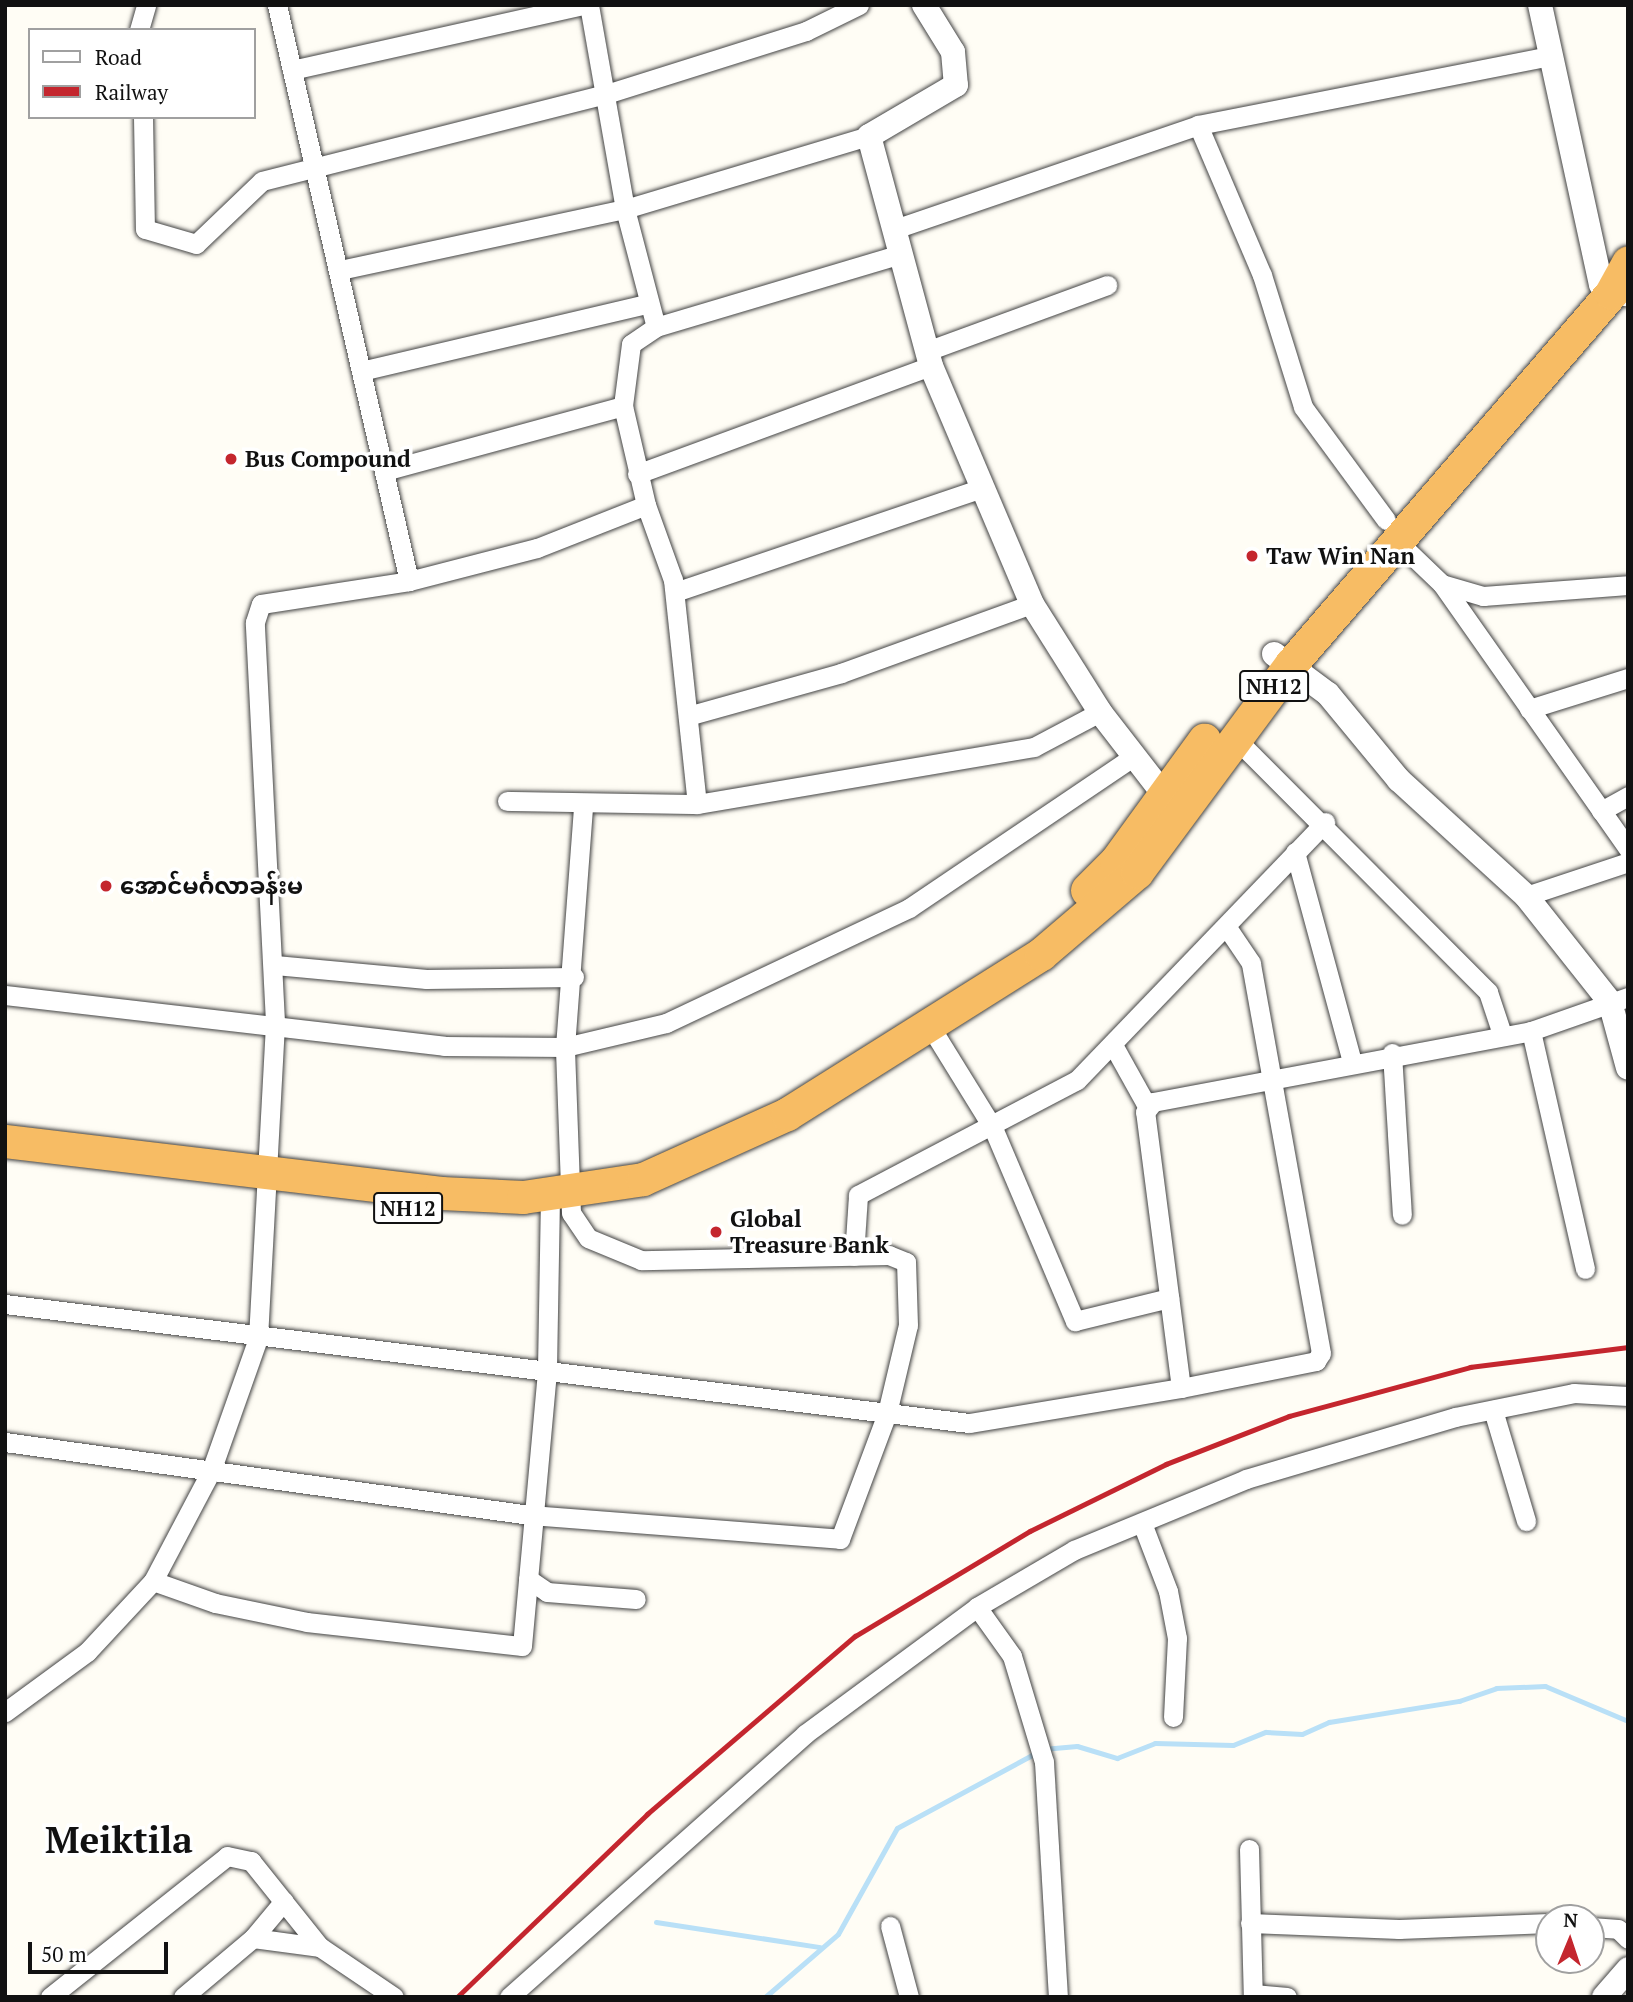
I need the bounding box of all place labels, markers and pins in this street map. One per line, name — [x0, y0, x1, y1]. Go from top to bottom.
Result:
place label: Bus Compound — [245, 445, 411, 473]
marker: Bus Compound — [223, 451, 239, 467]
place label: Taw Win Nan — [1266, 542, 1415, 570]
marker: Taw Win Nan — [1244, 548, 1260, 564]
place label: အောင်မင်္ဂလာခန်းမ — [120, 872, 303, 900]
marker: အောင်မင်္ဂလာခန်းမ — [98, 878, 114, 894]
place label: Global Treasure Bank — [730, 1205, 889, 1259]
marker: Global Treasure Bank — [708, 1224, 724, 1240]

